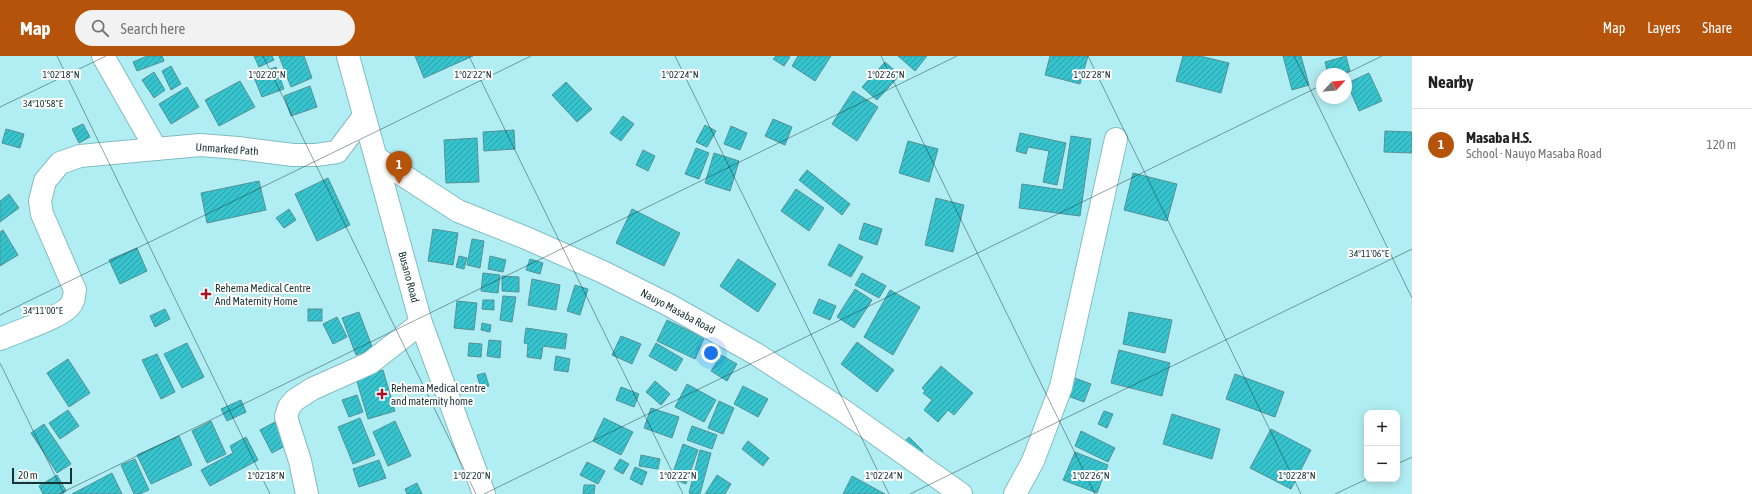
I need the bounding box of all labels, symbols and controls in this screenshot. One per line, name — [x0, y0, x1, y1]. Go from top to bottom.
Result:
search box — [75, 10, 355, 46]
text: Map — [20, 17, 51, 39]
icon: search — [89, 17, 111, 39]
text: Search here — [121, 20, 185, 37]
text: Map — [1603, 20, 1625, 36]
text: Layers — [1647, 20, 1680, 36]
text: Share — [1702, 20, 1732, 36]
north arrow — [1316, 68, 1352, 104]
text: 1°02'18"N — [42, 69, 80, 80]
text: 1°02'20"N — [248, 69, 286, 80]
text: 1°02'22"N — [454, 69, 492, 80]
text: 1°02'24"N — [661, 69, 699, 80]
text: 1°02'26"N — [867, 69, 905, 80]
text: 1°02'28"N — [1073, 69, 1111, 80]
text: Nearby — [1428, 72, 1474, 92]
text: 34°10'58"E — [23, 98, 64, 109]
text: Masaba H.S. — [1466, 129, 1532, 146]
text: 1 — [1438, 137, 1444, 152]
text: 120 m — [1707, 137, 1736, 152]
street label: Unmarked Path — [195, 141, 259, 157]
text: School · Nauyo Masaba Road — [1466, 146, 1602, 161]
pin: 1 — [386, 151, 412, 184]
text: 34°11'06"E — [1349, 248, 1390, 259]
street label: Busano Road — [396, 250, 422, 304]
place label: Rehema Medical Centre And Maternity Home — [215, 282, 311, 307]
street label: Nauyo Masaba Road — [639, 286, 717, 336]
marker: Rehema Medical Centre And Maternity Home — [200, 288, 212, 300]
text: 34°11'00"E — [23, 305, 64, 316]
your location — [701, 343, 721, 363]
place label: Rehema Medical centre and maternity home — [391, 382, 486, 407]
marker: Rehema Medical centre and maternity home — [376, 388, 388, 400]
map controls — [1364, 410, 1400, 482]
button: + — [1364, 410, 1400, 446]
button: − — [1364, 446, 1400, 482]
scale bar — [12, 466, 72, 485]
text: 20 m — [18, 469, 38, 481]
text: 1°02'18"N — [247, 470, 285, 481]
text: 1°02'20"N — [453, 470, 491, 481]
text: 1°02'22"N — [659, 470, 697, 481]
text: 1°02'24"N — [865, 470, 903, 481]
text: 1°02'26"N — [1072, 470, 1110, 481]
text: 1°02'28"N — [1278, 470, 1316, 481]

